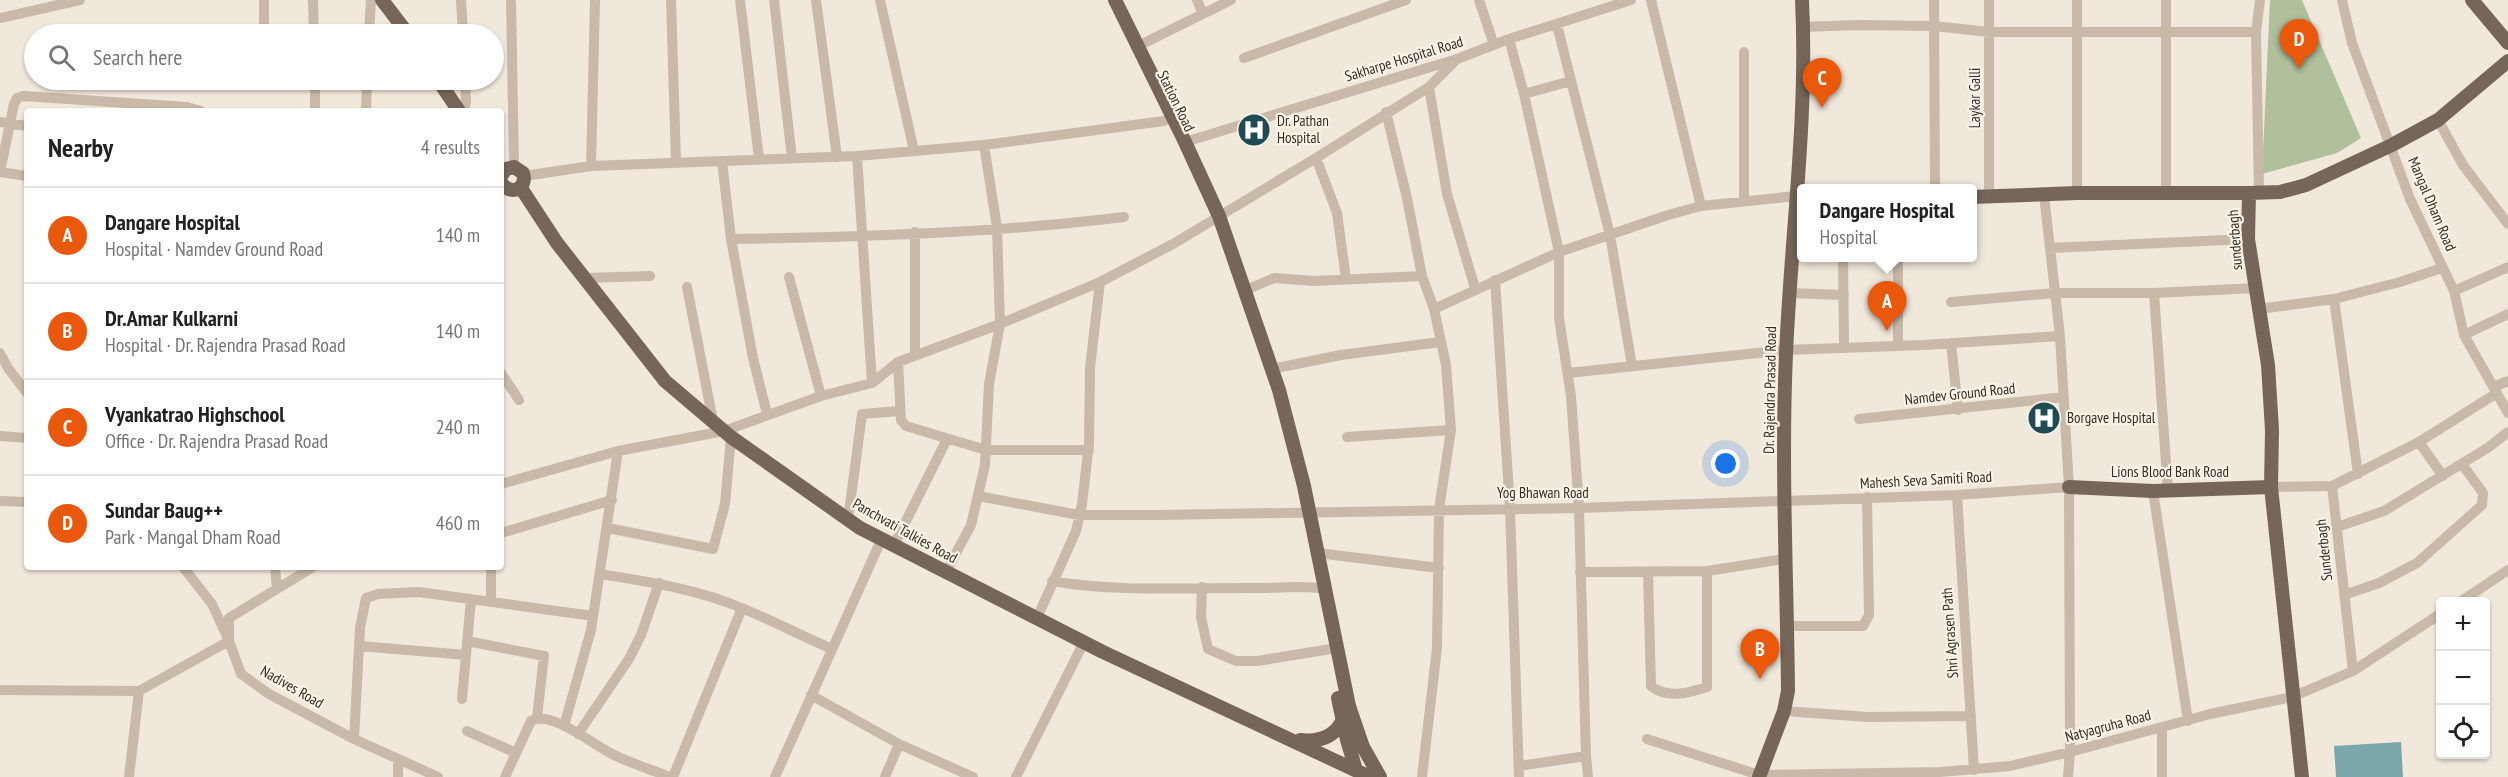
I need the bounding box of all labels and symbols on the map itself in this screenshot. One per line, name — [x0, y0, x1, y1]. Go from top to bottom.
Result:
pin: D — [2280, 20, 2318, 69]
street label: Sakharpe Hospital Road — [1342, 32, 1465, 86]
pin: C — [1802, 58, 1842, 108]
street label: Station Road — [1153, 67, 1199, 135]
street label: Laykar Galli — [1965, 68, 1984, 128]
place label: Dr. Pathan Hospital — [1277, 111, 1329, 147]
hospital icon: Dr. Pathan Hospital — [1236, 112, 1272, 148]
street label: Mangal Dham Road — [2404, 154, 2461, 254]
street label: sunderbagh — [2223, 209, 2246, 271]
pin: A — [1868, 282, 1906, 331]
street label: Dr. Rajendra Prasad Road — [1759, 326, 1780, 454]
street label: Namdev Ground Road — [1904, 378, 2016, 409]
hospital icon: Borgave Hospital — [2026, 400, 2062, 436]
place label: Borgave Hospital — [2067, 408, 2156, 427]
your location — [1711, 449, 1740, 478]
street label: Lions Blood Bank Road — [2111, 462, 2229, 481]
street label: Mahesh Seva Samiti Road — [1859, 467, 1992, 492]
street label: Yog Bhawan Road — [1497, 483, 1589, 502]
street label: Panchvati Talkies Road — [850, 494, 961, 567]
street label: Sunderbagh — [2311, 518, 2336, 582]
street label: Shri Agrasen Path — [1937, 587, 1962, 679]
pin: B — [1740, 630, 1780, 679]
street label: Nadives Road — [257, 661, 327, 712]
street label: Natyagruha Road — [2063, 705, 2153, 746]

